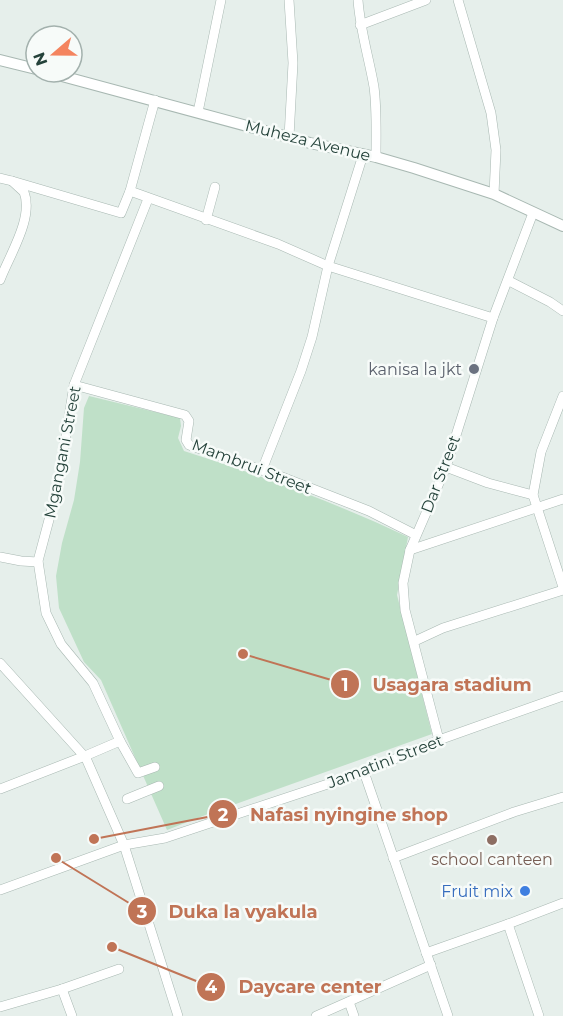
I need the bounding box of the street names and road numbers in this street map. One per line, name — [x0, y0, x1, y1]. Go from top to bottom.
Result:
street label: Muheza Avenue — [243, 116, 373, 165]
street label: Mgangani Street — [40, 384, 85, 520]
street label: Dar Street — [417, 432, 464, 516]
street label: Mambrui Street — [189, 435, 315, 498]
street label: Jamatini Street — [324, 730, 446, 793]

